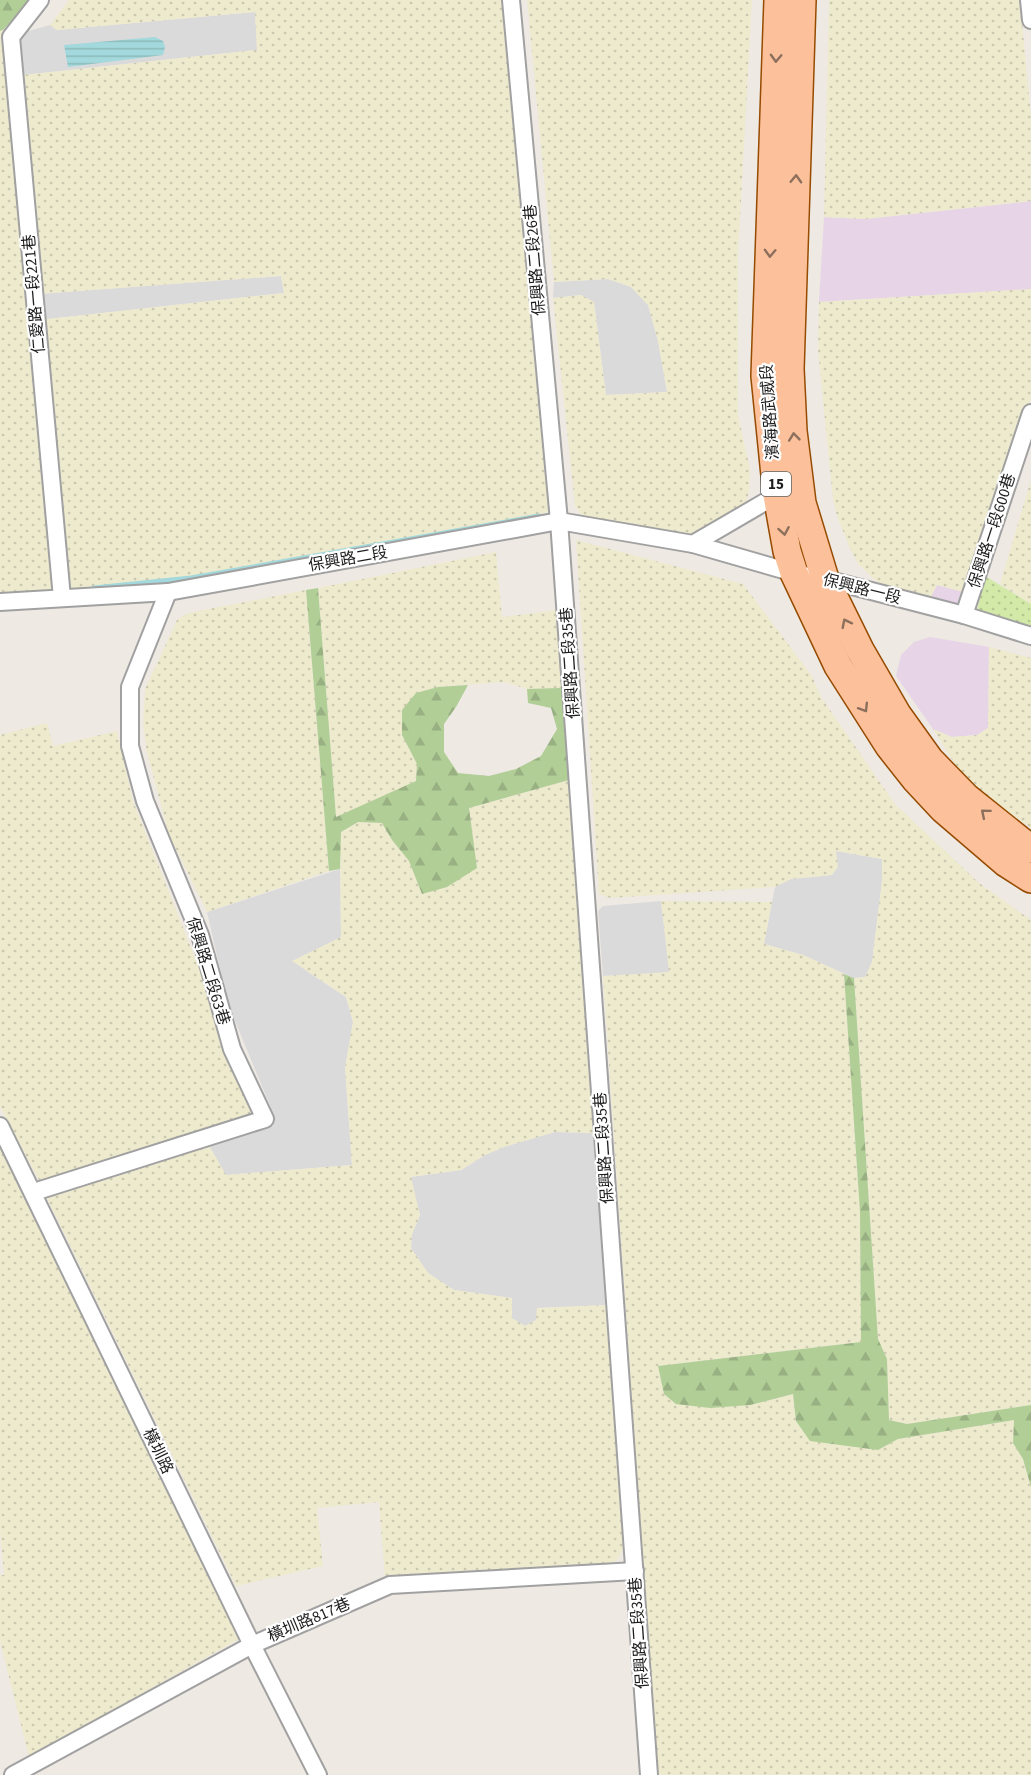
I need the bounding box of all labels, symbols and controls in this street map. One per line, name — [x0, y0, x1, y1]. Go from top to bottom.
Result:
one-way arrow — [770, 54, 783, 63]
one-way arrow — [789, 175, 802, 184]
street label: 保興路二段26巷 — [519, 203, 551, 317]
street label: 仁愛路一段221巷 — [18, 233, 50, 355]
one-way arrow — [764, 249, 776, 258]
street label: 濱海路武威段 — [756, 363, 784, 461]
one-way arrow — [788, 432, 801, 442]
street label: 保興路一段600巷 — [963, 471, 1021, 591]
road number: 15 — [761, 472, 791, 496]
one-way arrow — [777, 526, 789, 536]
street label: 保興路二段 — [307, 541, 389, 577]
street label: 保興路一段 — [821, 569, 903, 609]
street label: 保興路二段35巷 — [555, 606, 585, 720]
one-way arrow — [842, 618, 854, 629]
one-way arrow — [856, 701, 867, 712]
one-way arrow — [981, 809, 992, 820]
street label: 保興路二段63巷 — [181, 914, 235, 1028]
street label: 保興路二段35巷 — [589, 1091, 619, 1205]
street label: 橫圳路 — [138, 1425, 178, 1477]
street label: 保興路二段35巷 — [624, 1576, 654, 1690]
street label: 橫圳路817巷 — [264, 1593, 354, 1647]

